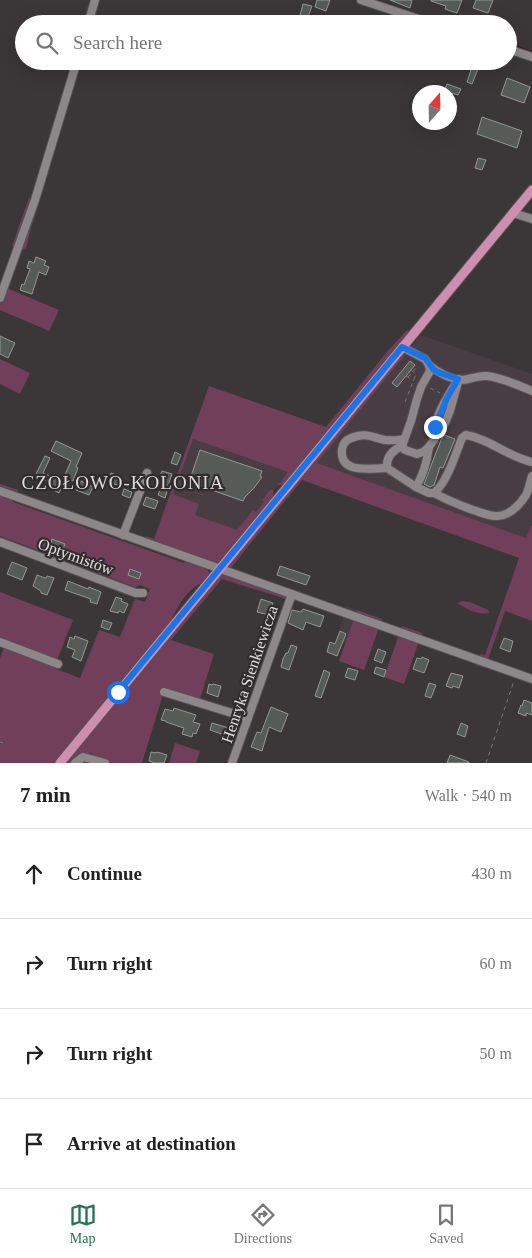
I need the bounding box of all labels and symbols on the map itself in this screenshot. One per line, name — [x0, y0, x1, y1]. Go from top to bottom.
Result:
north arrow — [412, 85, 457, 130]
route end — [424, 416, 447, 439]
district label: CZOŁOWO-KOLONIA — [22, 472, 224, 493]
street label: Optymistów — [35, 535, 116, 579]
street label: Henryka Sienkiewicza — [218, 603, 282, 746]
route start — [107, 681, 130, 704]

